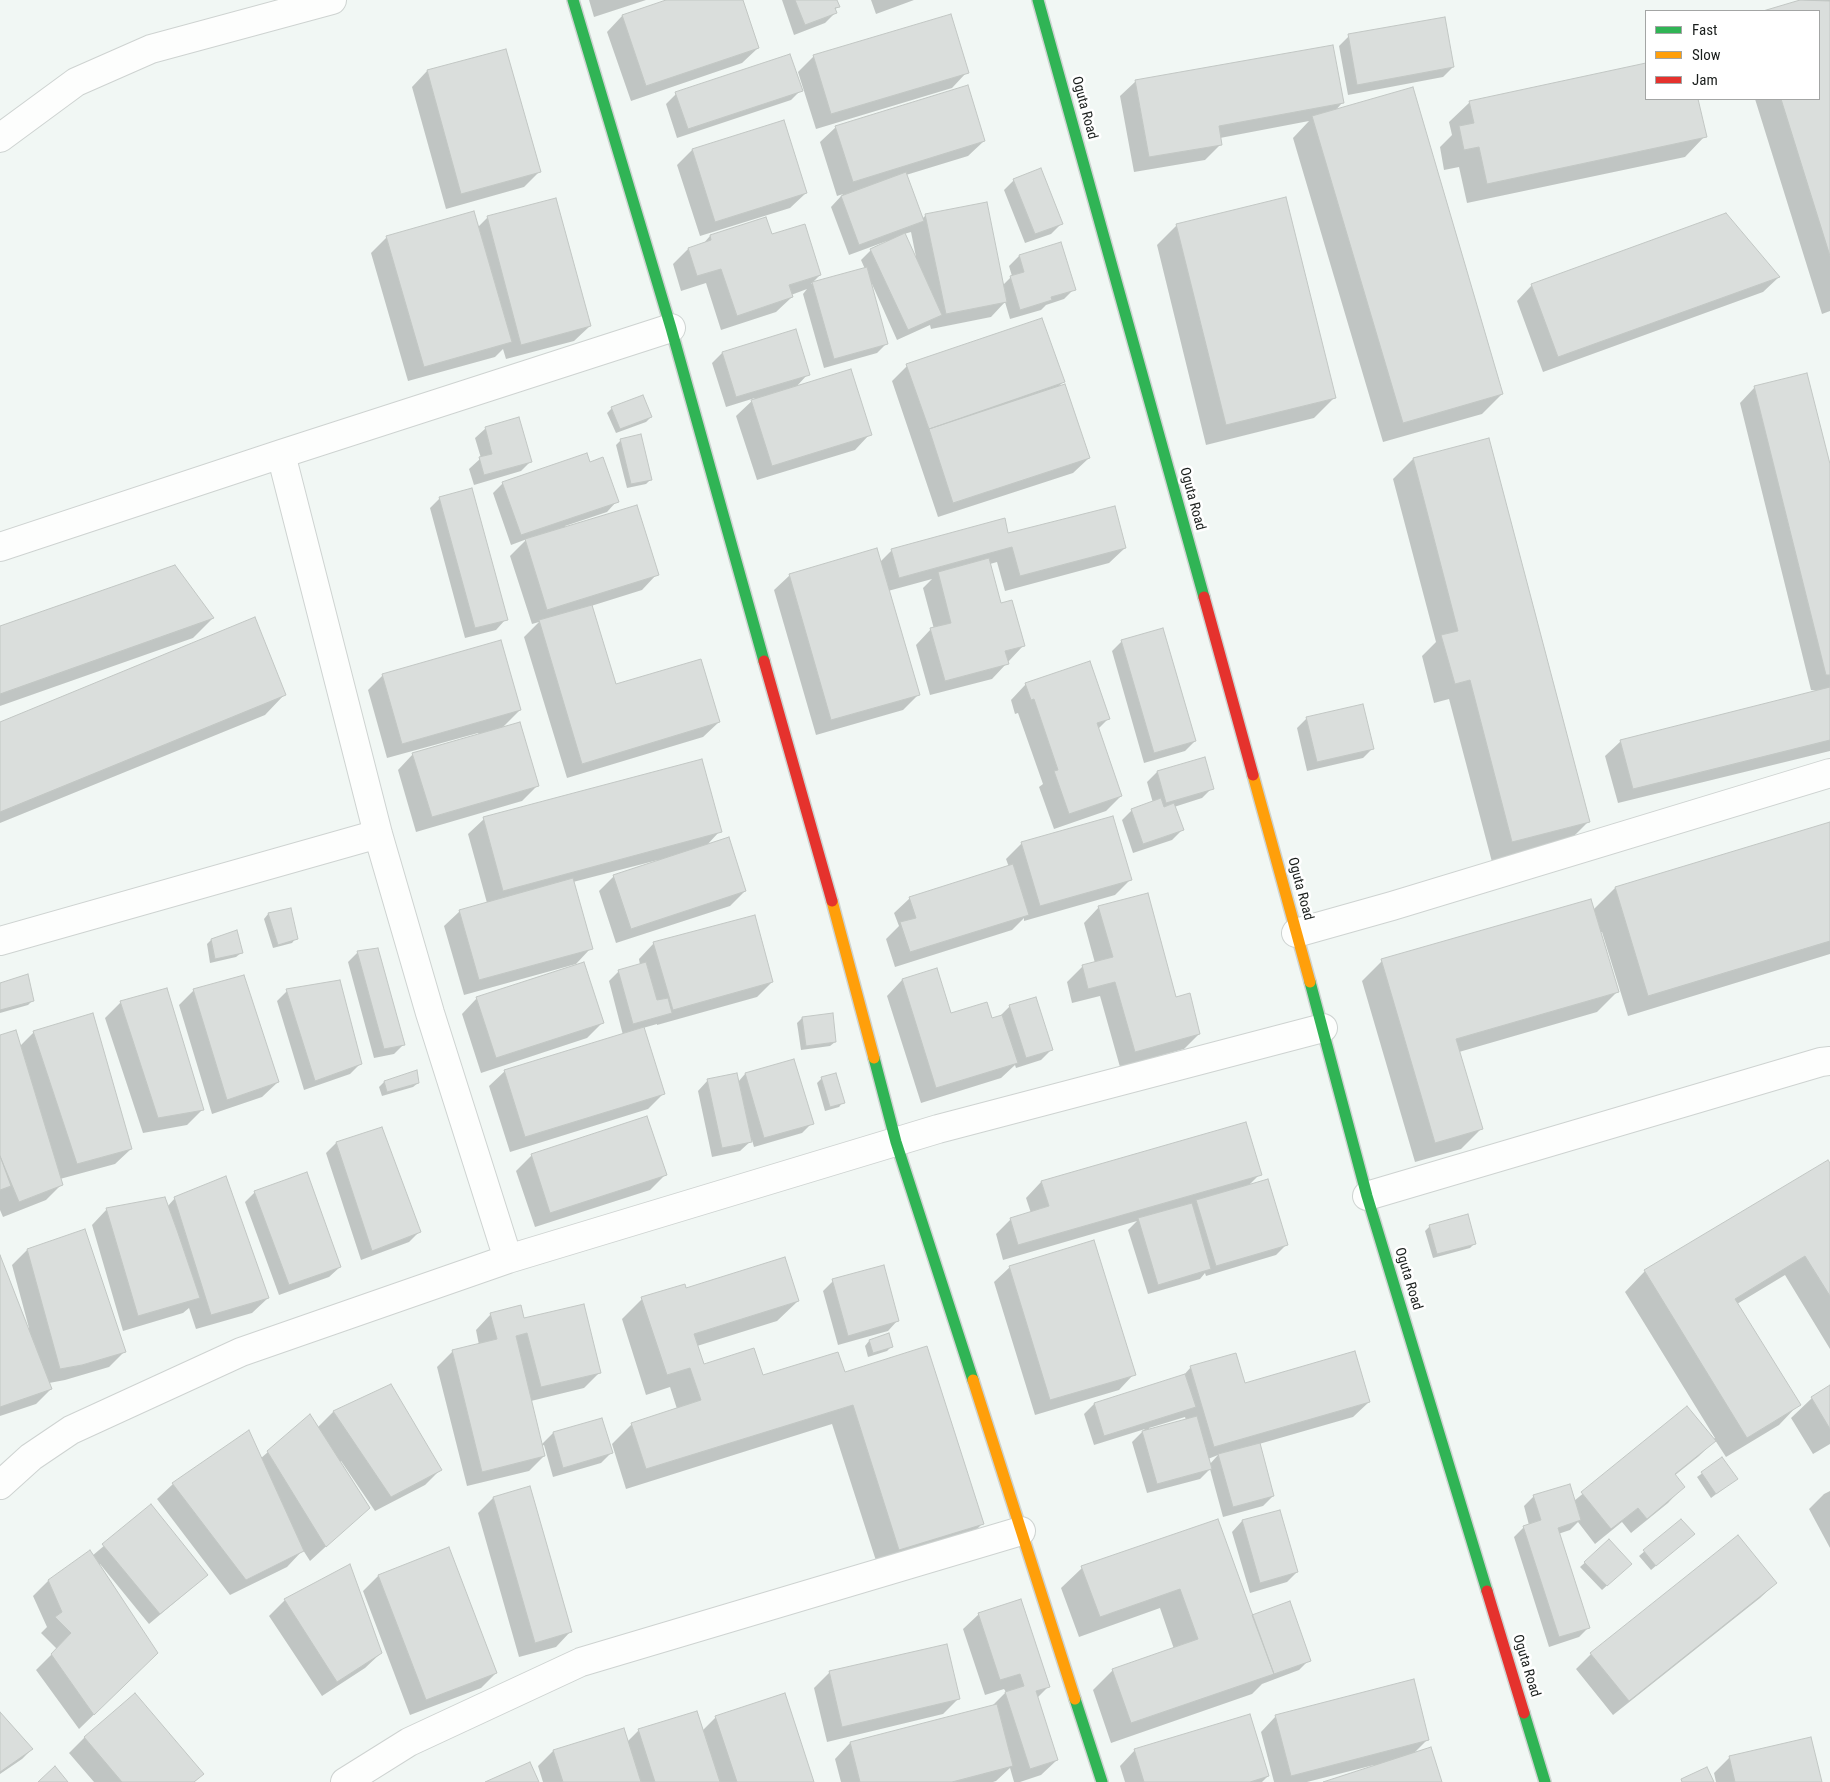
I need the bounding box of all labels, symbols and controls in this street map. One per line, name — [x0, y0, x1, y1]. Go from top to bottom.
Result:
legend — [1645, 10, 1820, 100]
text: Fast — [1692, 21, 1717, 39]
text: Slow — [1692, 46, 1721, 64]
text: Jam — [1692, 71, 1718, 89]
street label: Oguta Road — [1068, 75, 1100, 141]
street label: Oguta Road — [1176, 466, 1208, 532]
street label: Oguta Road — [1284, 856, 1316, 922]
street label: Oguta Road — [1391, 1246, 1425, 1312]
street label: Oguta Road — [1509, 1633, 1543, 1699]

